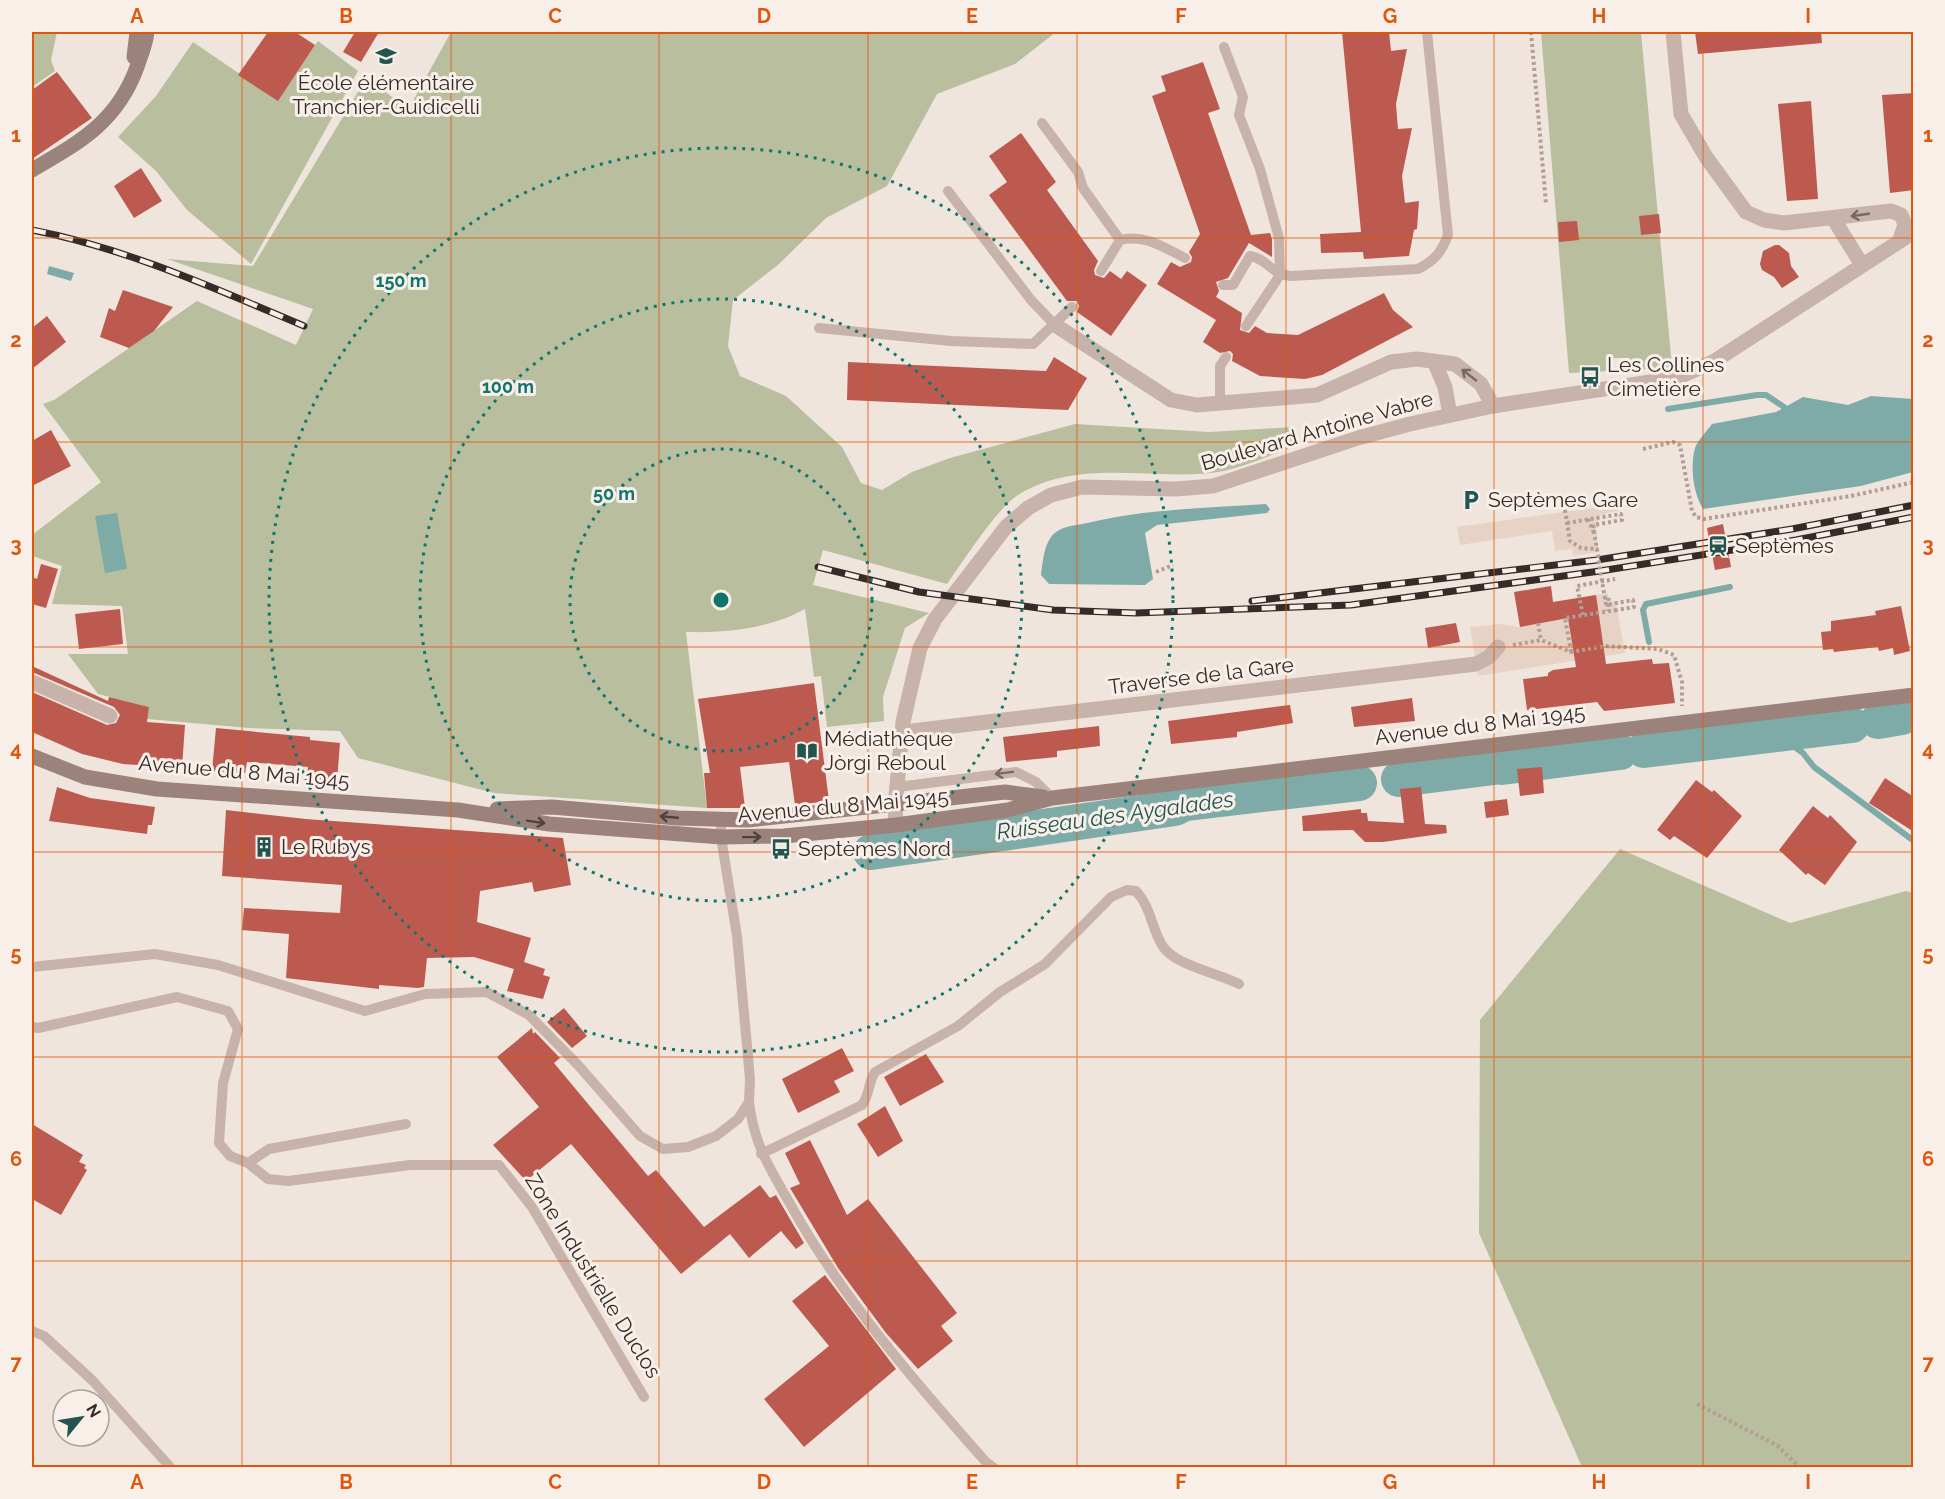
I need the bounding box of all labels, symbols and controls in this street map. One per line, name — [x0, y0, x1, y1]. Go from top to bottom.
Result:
text: A — [130, 4, 144, 28]
text: B — [339, 4, 353, 28]
text: C — [548, 4, 562, 28]
text: D — [757, 4, 771, 28]
text: E — [966, 4, 978, 28]
text: F — [1175, 4, 1187, 28]
text: G — [1383, 4, 1397, 28]
text: H — [1592, 4, 1606, 28]
text: I — [1805, 4, 1811, 28]
school or university icon: École élémentaire Tranchier-Guidicelli — [374, 44, 398, 68]
place label: École élémentaire Tranchier-Guidicelli — [292, 70, 480, 119]
text: 1 — [11, 123, 21, 147]
text: 1 — [1923, 123, 1933, 147]
one-way arrow — [1850, 209, 1870, 220]
text: 150 m — [376, 270, 427, 291]
text: 2 — [10, 328, 22, 352]
text: 2 — [1922, 328, 1934, 352]
place label: Les Collines Cimetière — [1607, 352, 1724, 401]
bus stop icon: Les Collines Cimetière — [1578, 365, 1602, 389]
one-way arrow — [1462, 369, 1478, 382]
text: 100 m — [482, 376, 534, 397]
street label: Boulevard Antoine Vabre — [1198, 385, 1436, 476]
text: 50 m — [593, 483, 635, 504]
place label: Septèmes Gare — [1488, 487, 1638, 512]
parking icon: Septèmes Gare — [1459, 488, 1483, 512]
text: 3 — [10, 533, 22, 557]
place label: Septèmes — [1735, 533, 1834, 558]
text: 3 — [1922, 533, 1934, 557]
station icon: Septèmes — [1706, 534, 1730, 558]
centre of rings — [711, 590, 731, 610]
street label: Traverse de la Gare — [1107, 652, 1295, 699]
street label: Avenue du 8 Mai 1945 — [1373, 699, 1586, 750]
place label: Médiathèque Jòrgi Reboul — [824, 726, 953, 775]
text: 4 — [10, 737, 22, 761]
text: 4 — [1922, 737, 1934, 761]
library icon: Médiathèque Jòrgi Reboul — [795, 739, 819, 763]
street label: Avenue du 8 Mai 1945 — [138, 750, 351, 793]
one-way arrow — [994, 768, 1014, 779]
street label: Avenue du 8 Mai 1945 — [736, 784, 949, 827]
water label: Ruisseau des Aygalades — [995, 785, 1235, 845]
one-way arrow — [659, 811, 679, 822]
one-way arrow — [526, 816, 546, 827]
one-way arrow — [741, 831, 761, 842]
place label: Le Rubys — [281, 834, 371, 859]
building icon: Le Rubys — [252, 835, 276, 859]
place label: Septèmes Nord — [798, 836, 951, 861]
bus stop icon: Septèmes Nord — [769, 837, 793, 861]
text: 5 — [10, 942, 22, 966]
text: 5 — [1922, 942, 1934, 966]
text: 6 — [10, 1147, 22, 1171]
text: 6 — [1922, 1147, 1934, 1171]
street label: Zone Industrielle Duclos — [520, 1169, 667, 1383]
text: 7 — [10, 1351, 22, 1375]
text: 7 — [1922, 1351, 1934, 1375]
north arrow — [51, 1388, 111, 1448]
text: N — [82, 1401, 105, 1421]
text: A — [130, 1470, 144, 1494]
text: B — [339, 1470, 353, 1494]
text: C — [548, 1470, 562, 1494]
text: D — [757, 1470, 771, 1494]
text: E — [966, 1470, 978, 1494]
text: F — [1175, 1470, 1187, 1494]
text: G — [1383, 1470, 1397, 1494]
text: H — [1592, 1470, 1606, 1494]
text: I — [1805, 1470, 1811, 1494]

